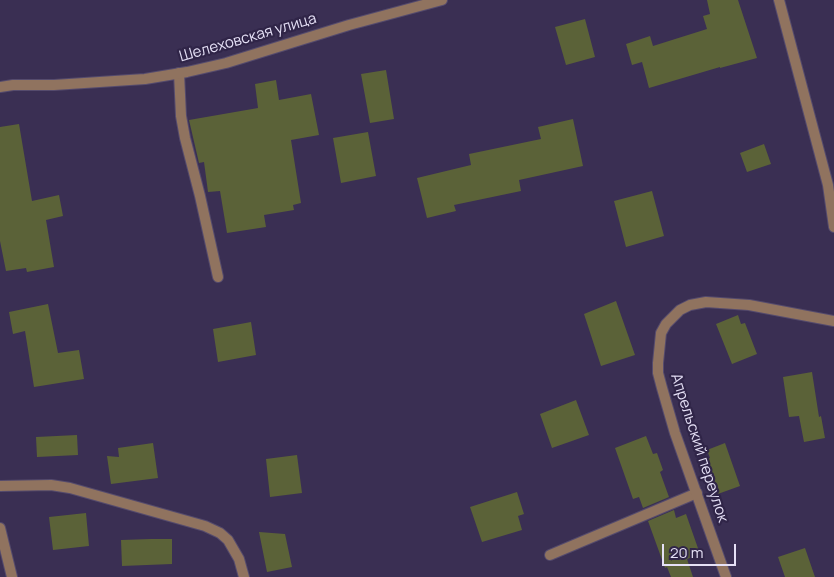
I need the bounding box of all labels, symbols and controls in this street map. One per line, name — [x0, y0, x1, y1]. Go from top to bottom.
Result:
street label: Шелеховская улица — [177, 10, 319, 66]
street label: Апрельский переулок — [666, 371, 732, 525]
scale bar — [664, 534, 738, 566]
text: 20 m — [670, 542, 703, 563]

